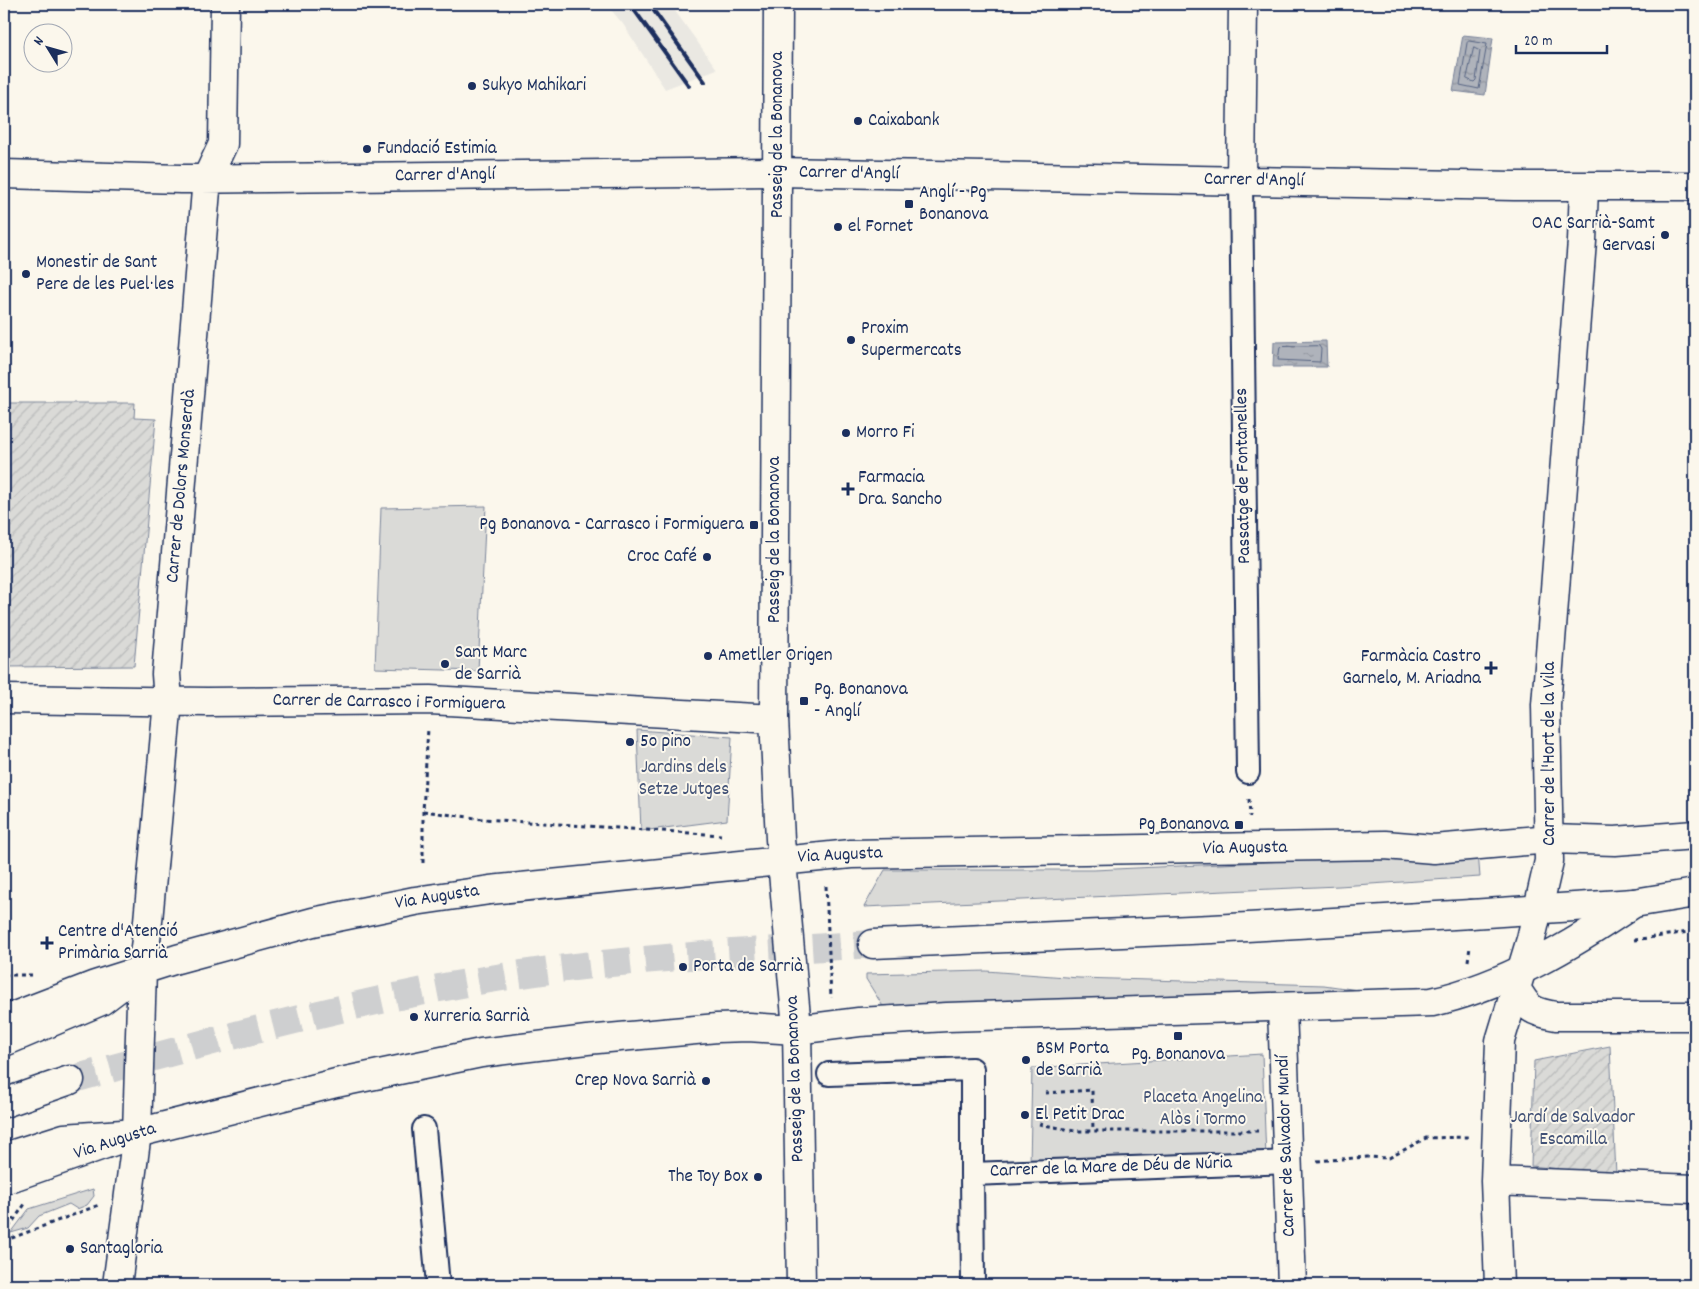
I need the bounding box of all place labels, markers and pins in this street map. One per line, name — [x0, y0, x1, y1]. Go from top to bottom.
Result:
place label: Sukyo Mahikari — [482, 73, 587, 100]
marker: Sukyo Mahikari — [466, 80, 478, 92]
place label: Caixabank — [868, 108, 940, 135]
marker: Caixabank — [852, 115, 864, 127]
place label: Fundació Estimia — [377, 136, 498, 163]
marker: Fundació Estimia — [361, 143, 373, 155]
place label: Anglí - Pg Bonanova — [919, 180, 989, 229]
marker: Anglí - Pg Bonanova — [903, 198, 915, 210]
place label: OAC Sarrià-Samt Gervasi — [1532, 211, 1656, 260]
place label: el Fornet — [848, 214, 913, 241]
marker: el Fornet — [832, 221, 844, 233]
marker: OAC Sarrià-Samt Gervasi — [1659, 229, 1671, 241]
place label: Monestir de Sant Pere de les Puel·les — [36, 250, 175, 299]
marker: Monestir de Sant Pere de les Puel·les — [20, 268, 32, 280]
place label: Proxim Supermercats — [861, 316, 962, 365]
marker: Proxim Supermercats — [845, 334, 857, 346]
place label: Morro Fi — [856, 420, 915, 447]
marker: Morro Fi — [840, 427, 852, 439]
place label: Farmacia Dra. Sancho — [858, 465, 942, 514]
marker: Farmacia Dra. Sancho — [842, 483, 854, 495]
place label: Pg Bonanova - Carrasco i Formiguera — [479, 512, 745, 539]
marker: Pg Bonanova - Carrasco i Formiguera — [748, 519, 760, 531]
place label: Croc Café — [627, 544, 697, 571]
marker: Croc Café — [701, 551, 713, 563]
place label: Sant Marc de Sarrià — [455, 640, 527, 689]
place label: Ametller Origen — [718, 643, 833, 670]
place label: Farmàcia Castro Garnelo, M. Ariadna — [1342, 644, 1482, 693]
marker: Ametller Origen — [702, 650, 714, 662]
marker: Sant Marc de Sarrià — [439, 658, 451, 670]
marker: Farmàcia Castro Garnelo, M. Ariadna — [1485, 662, 1497, 674]
place label: Pg. Bonanova - Anglí — [814, 677, 909, 726]
marker: Pg. Bonanova - Anglí — [798, 695, 810, 707]
place label: 5o pino — [640, 729, 691, 756]
marker: 5o pino — [624, 736, 636, 748]
place label: Pg Bonanova — [1138, 812, 1230, 839]
marker: Pg Bonanova — [1233, 819, 1245, 831]
place label: Centre d'Atenció Primària Sarrià — [58, 919, 178, 968]
marker: Centre d'Atenció Primària Sarrià — [40, 936, 54, 950]
place label: Porta de Sarrià — [693, 954, 804, 981]
marker: Porta de Sarrià — [677, 961, 689, 973]
place label: Xurreria Sarrià — [424, 1004, 530, 1031]
marker: Xurreria Sarrià — [408, 1011, 420, 1023]
marker: Pg. Bonanova — [1172, 1030, 1184, 1042]
place label: BSM Porta de Sarrià — [1036, 1036, 1110, 1085]
place label: Pg. Bonanova — [1131, 1042, 1226, 1069]
marker: BSM Porta de Sarrià — [1020, 1054, 1032, 1066]
place label: Crep Nova Sarrià — [575, 1068, 697, 1095]
marker: Crep Nova Sarrià — [700, 1075, 712, 1087]
place label: El Petit Drac — [1035, 1102, 1125, 1129]
marker: El Petit Drac — [1019, 1109, 1031, 1121]
place label: The Toy Box — [668, 1164, 748, 1191]
marker: The Toy Box — [752, 1171, 764, 1183]
place label: Santagloria — [80, 1236, 164, 1263]
marker: Santagloria — [64, 1243, 76, 1255]

